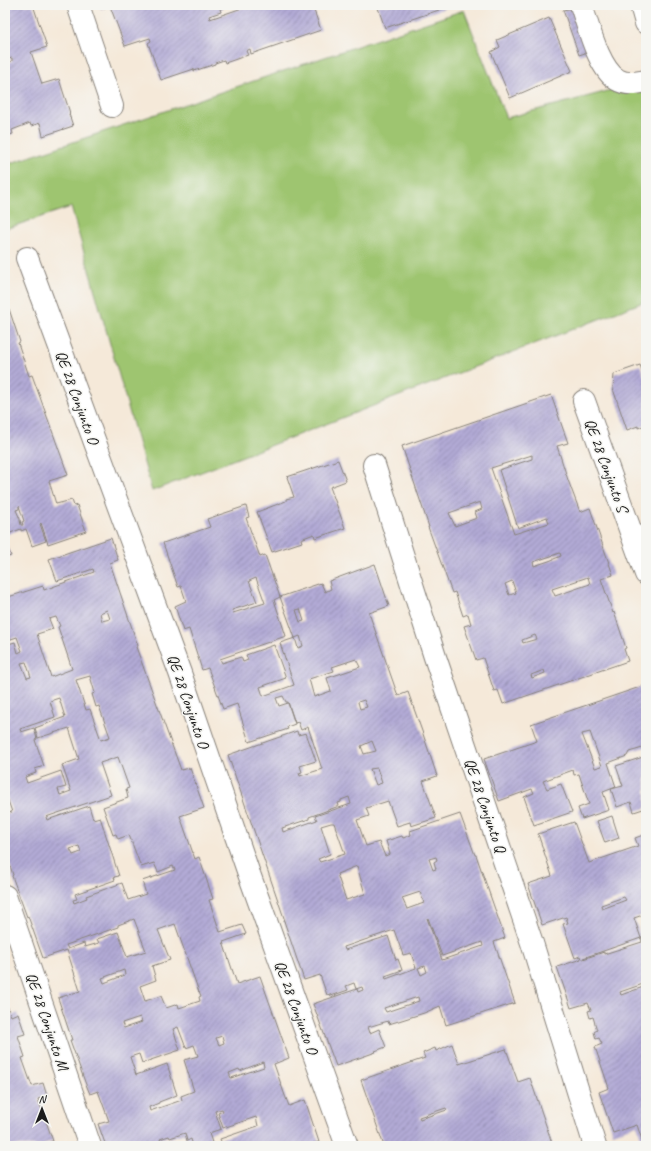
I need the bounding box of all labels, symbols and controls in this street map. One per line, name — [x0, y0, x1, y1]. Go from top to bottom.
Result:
street label: QE 28 Conjunto O — [51, 348, 104, 449]
street label: QE 28 Conjunto S — [580, 416, 633, 518]
street label: QE 28 Conjunto O — [163, 652, 214, 753]
street label: QE 28 Conjunto Q — [460, 756, 511, 857]
street label: QE 28 Conjunto O — [270, 958, 323, 1059]
street label: QE 28 Conjunto M — [21, 970, 74, 1074]
north arrow — [22, 1089, 62, 1129]
text: N — [39, 1092, 48, 1106]

